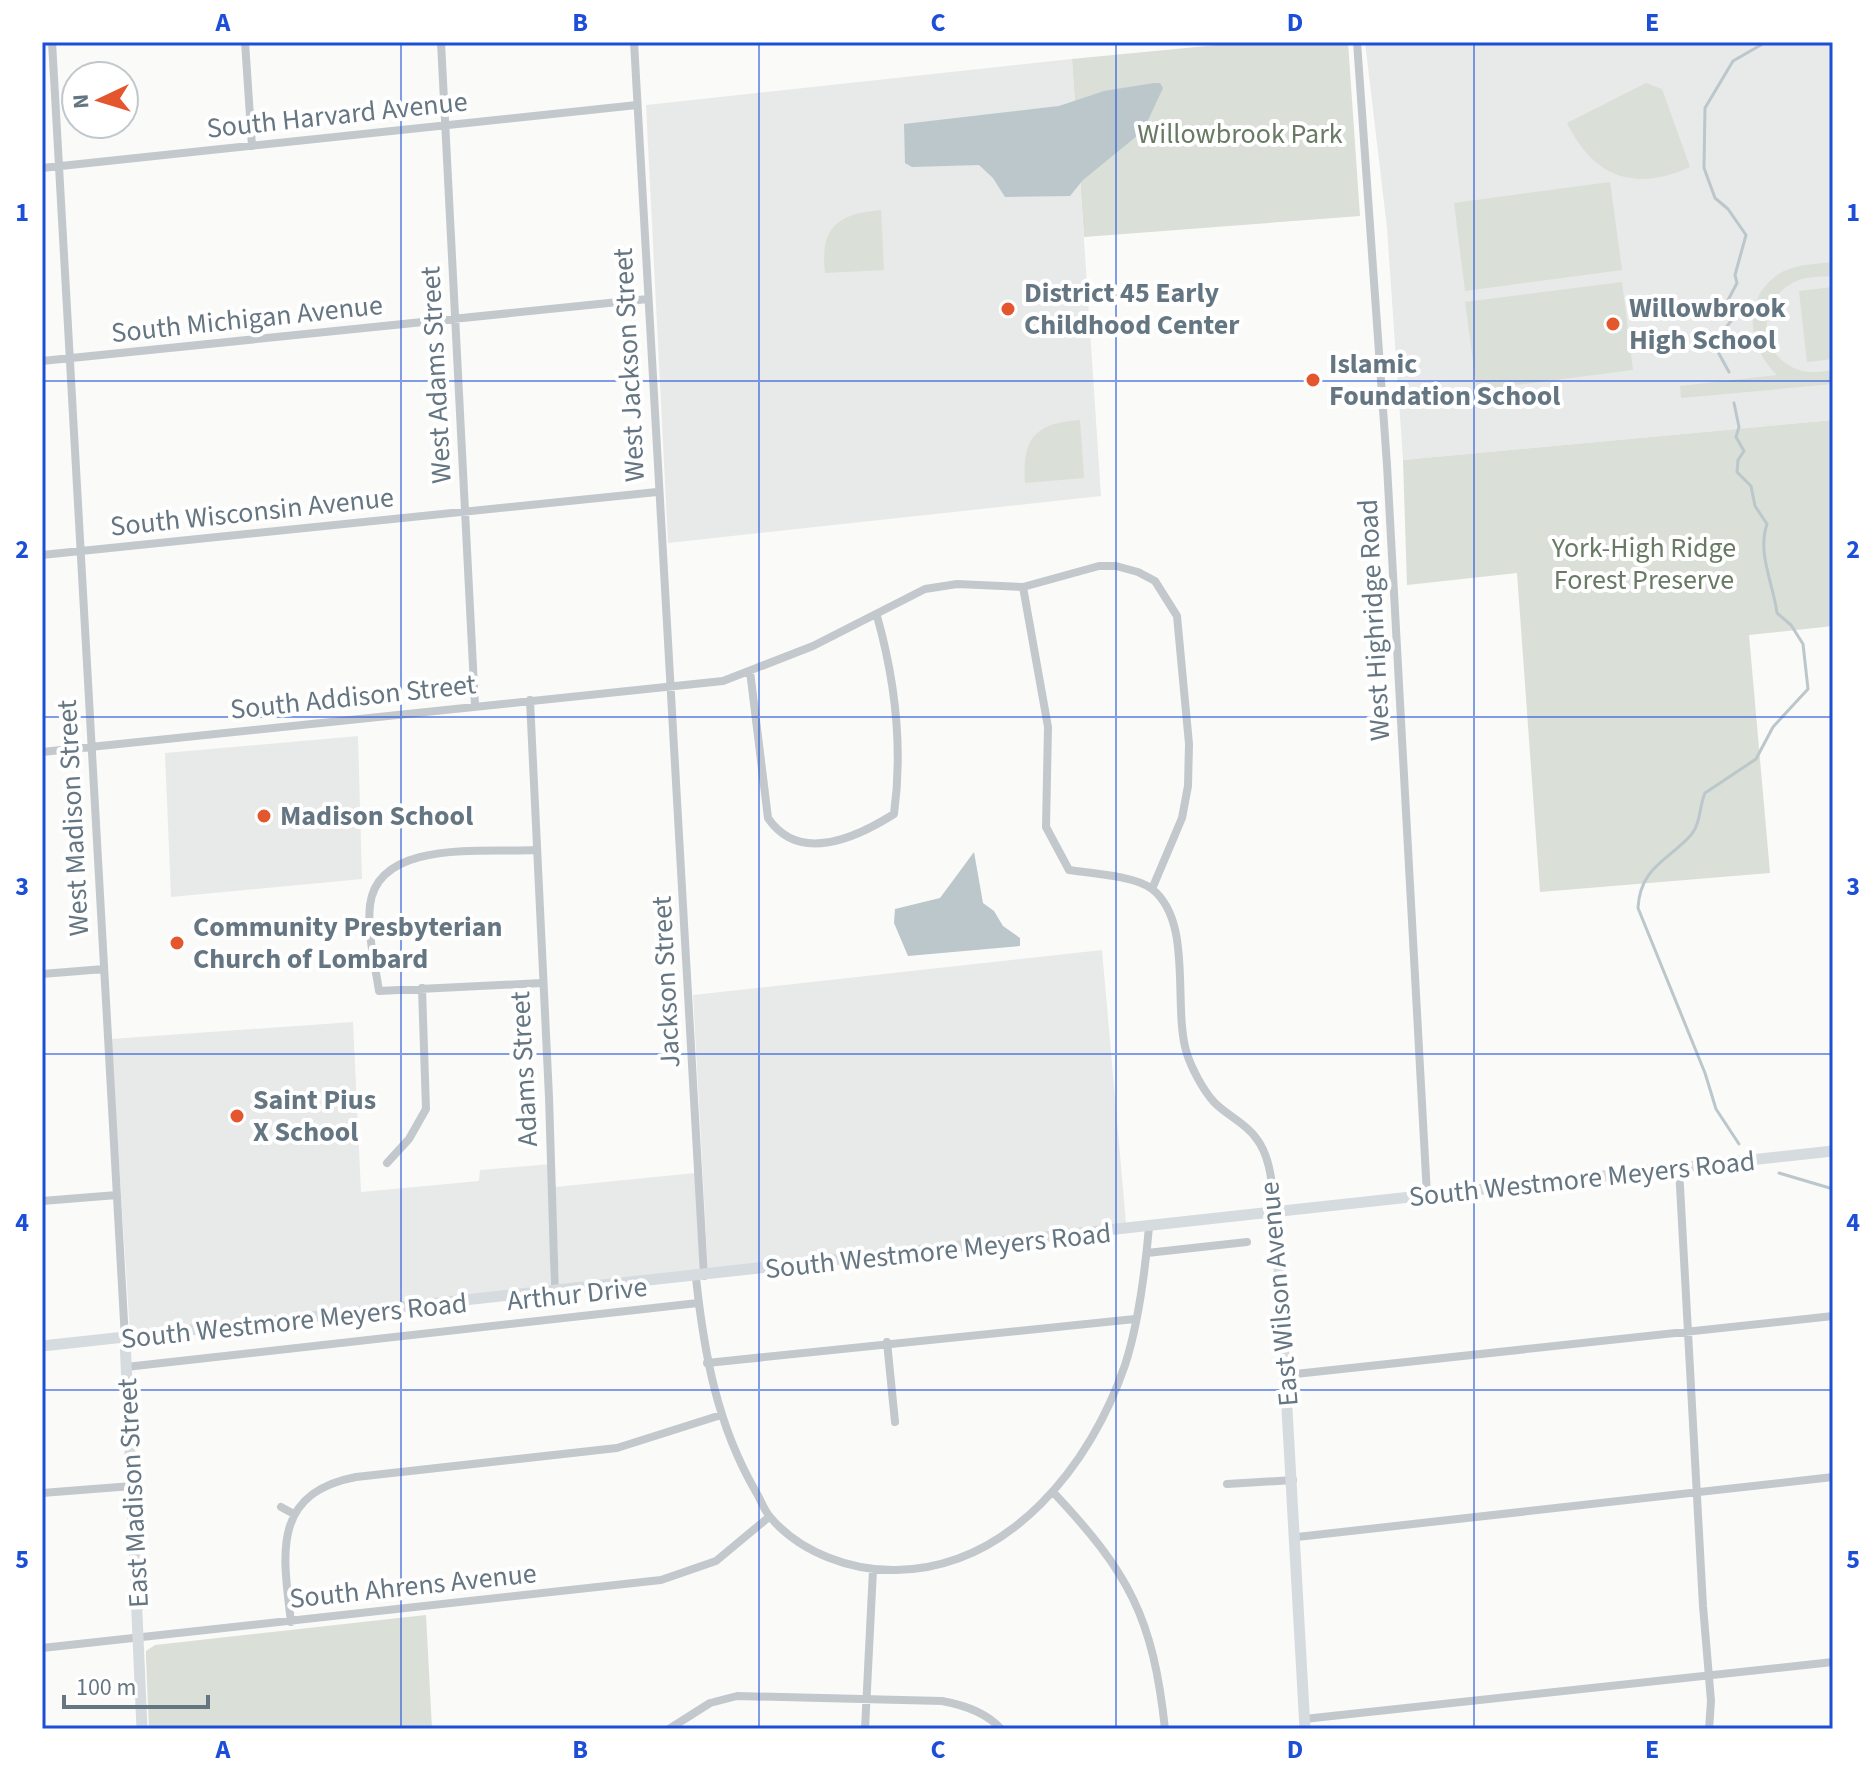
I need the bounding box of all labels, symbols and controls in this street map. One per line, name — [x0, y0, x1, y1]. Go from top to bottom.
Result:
text: A — [215, 4, 232, 41]
text: B — [572, 4, 588, 41]
text: C — [930, 4, 946, 41]
text: D — [1287, 4, 1303, 41]
text: E — [1645, 4, 1659, 41]
north arrow — [60, 60, 140, 140]
street label: South Harvard Avenue — [205, 81, 469, 149]
text: N — [65, 93, 98, 110]
park label: Willowbrook Park — [1137, 114, 1343, 154]
text: 1 — [15, 194, 29, 231]
text: 1 — [1846, 194, 1860, 231]
street label: West Jackson Street — [603, 246, 655, 483]
street label: West Adams Street — [410, 265, 462, 485]
place label: District 45 Early Childhood Center — [1024, 273, 1240, 345]
street label: South Michigan Avenue — [109, 285, 385, 353]
place label: Willowbrook High School — [1629, 288, 1787, 360]
marker: District 45 Early Childhood Center — [999, 300, 1017, 318]
marker: Willowbrook High School — [1604, 315, 1622, 333]
place label: Islamic Foundation School — [1329, 344, 1560, 416]
marker: Islamic Foundation School — [1304, 371, 1322, 389]
street label: South Wisconsin Avenue — [108, 477, 396, 547]
street label: West Highridge Road — [1348, 498, 1400, 742]
park label: York-High Ridge Forest Preserve — [1551, 528, 1736, 600]
text: 2 — [15, 531, 29, 568]
text: 2 — [1846, 531, 1860, 568]
street label: South Addison Street — [228, 664, 478, 730]
street label: West Madison Street — [47, 698, 99, 937]
place label: Madison School — [280, 796, 473, 836]
marker: Madison School — [255, 807, 273, 825]
text: 3 — [15, 868, 29, 905]
text: 3 — [1846, 868, 1860, 905]
street label: Jackson Street — [641, 894, 690, 1069]
place label: Community Presbyterian Church of Lombard — [193, 907, 503, 979]
marker: Community Presbyterian Church of Lombard — [168, 934, 186, 952]
street label: Adams Street — [500, 990, 548, 1148]
place label: Saint Pius X School — [253, 1080, 376, 1152]
marker: Saint Pius X School — [228, 1107, 246, 1125]
street label: South Westmore Meyers Road — [1407, 1141, 1757, 1217]
street label: East Wilson Avenue — [1249, 1180, 1309, 1408]
text: 4 — [15, 1204, 29, 1241]
text: 4 — [1846, 1204, 1860, 1241]
street label: South Westmore Meyers Road — [763, 1213, 1113, 1289]
street label: Arthur Drive — [505, 1267, 649, 1321]
street label: South Westmore Meyers Road — [119, 1283, 469, 1359]
street label: East Madison Street — [107, 1377, 159, 1609]
text: 5 — [15, 1541, 29, 1578]
text: 5 — [1846, 1541, 1860, 1578]
street label: South Ahrens Avenue — [287, 1553, 539, 1619]
scale bar — [64, 1659, 208, 1709]
text: 100 m — [76, 1670, 136, 1705]
text: A — [215, 1731, 232, 1768]
text: B — [572, 1731, 588, 1768]
text: C — [930, 1731, 946, 1768]
text: D — [1287, 1731, 1303, 1768]
text: E — [1645, 1731, 1659, 1768]

